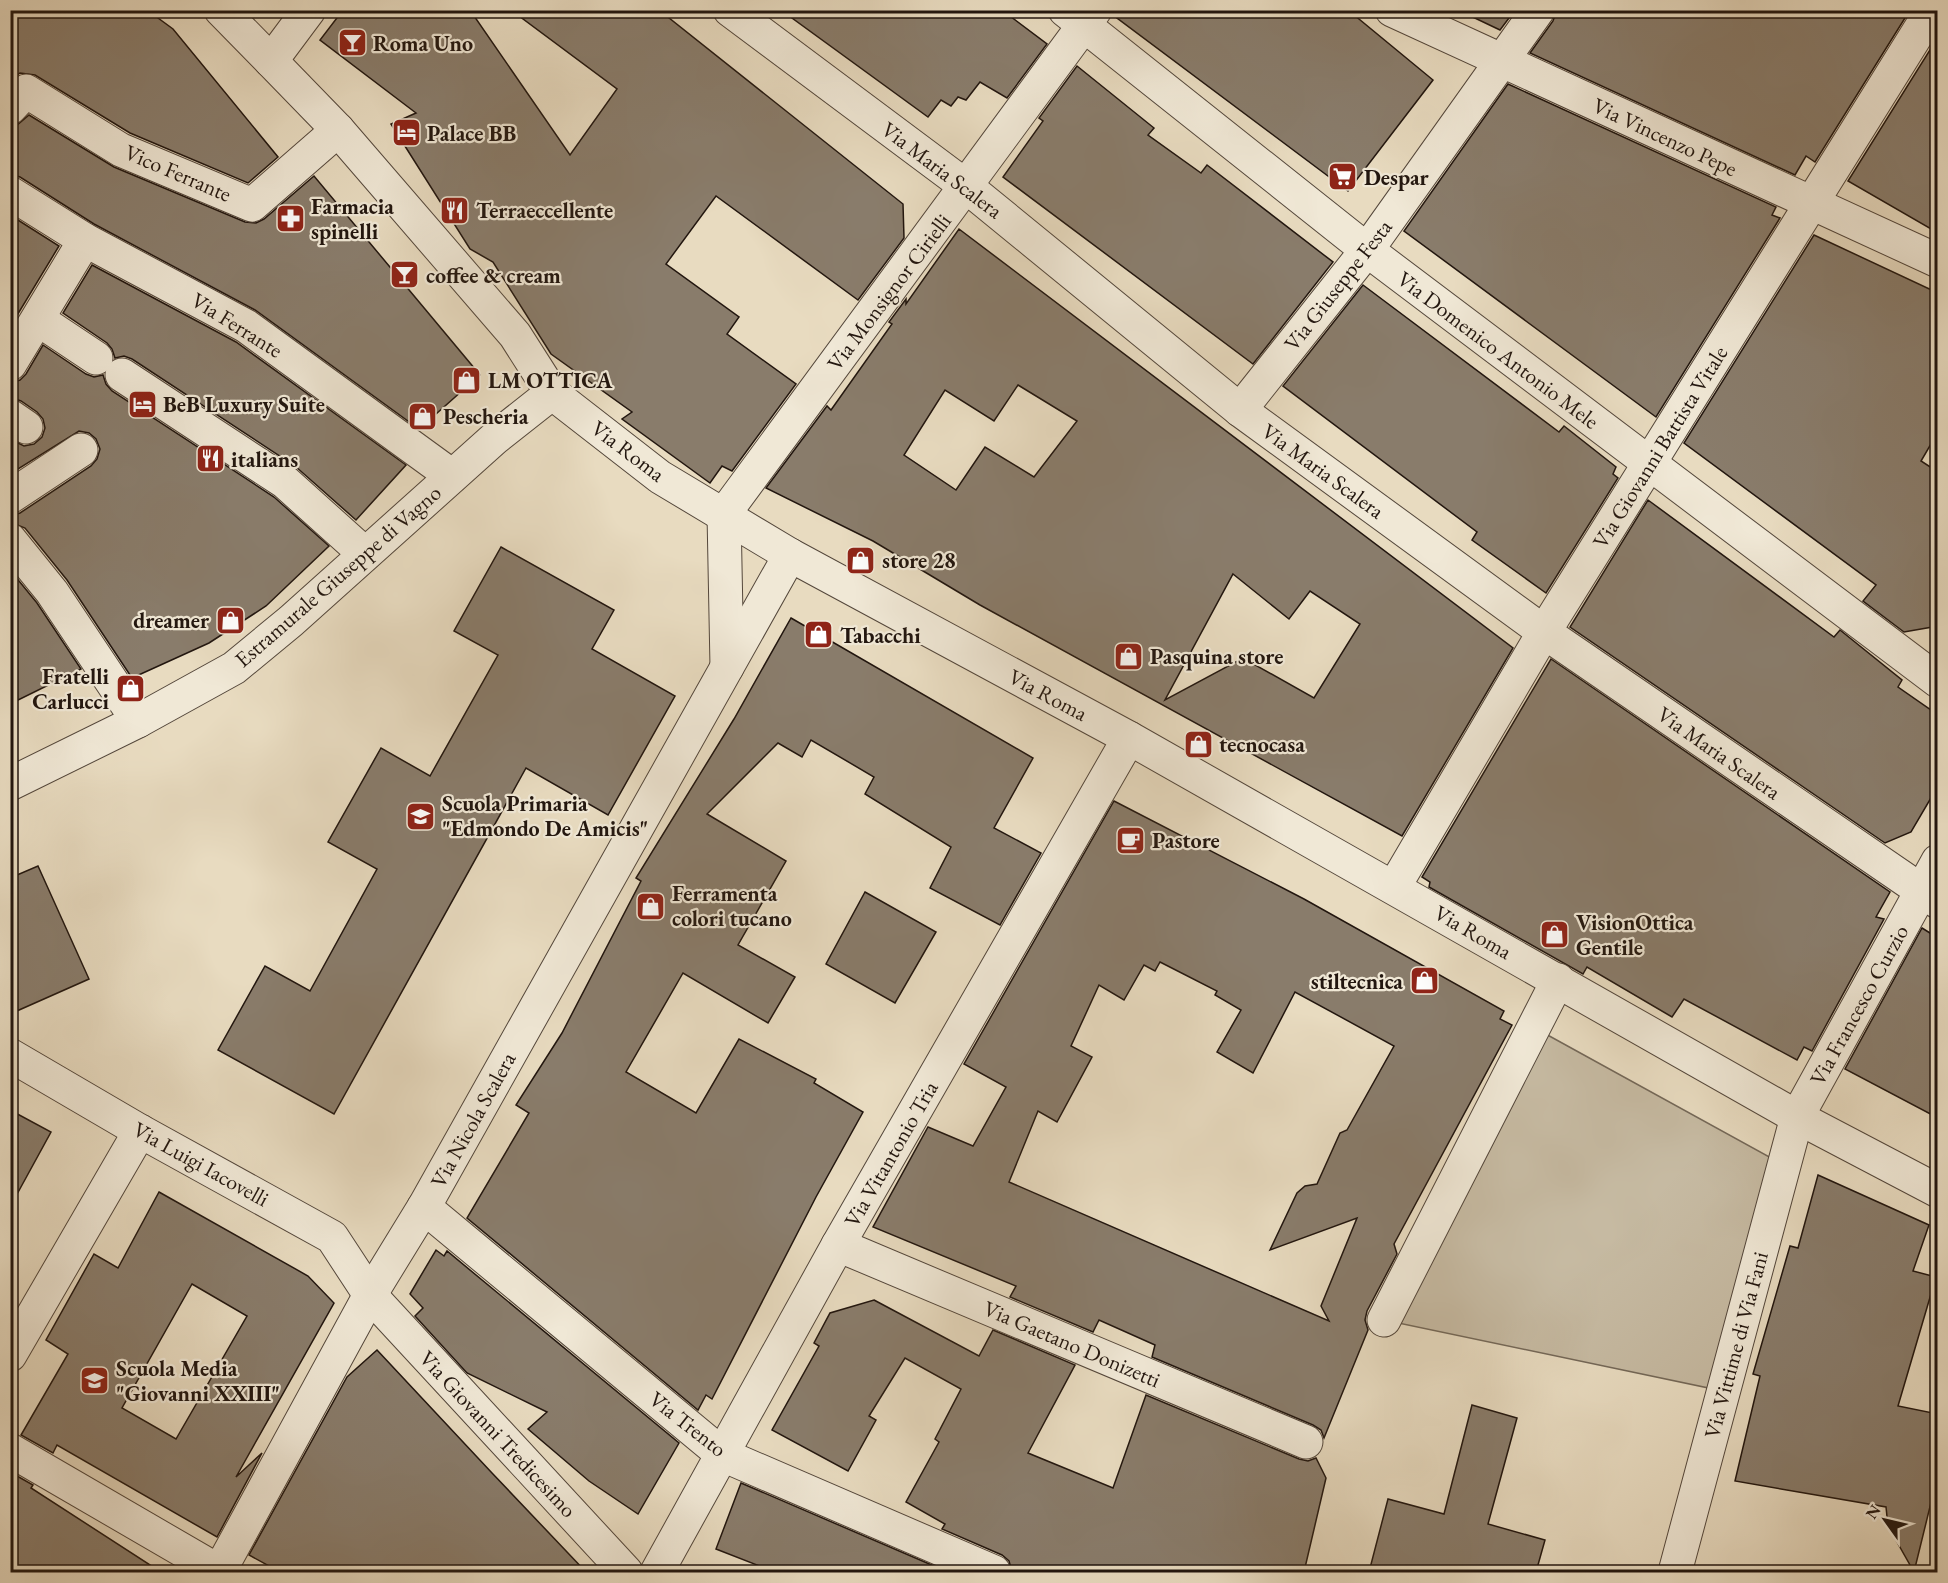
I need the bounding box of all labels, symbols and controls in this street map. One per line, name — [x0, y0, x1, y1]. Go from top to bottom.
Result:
bar icon: Roma Uno — [336, 27, 368, 59]
place label: Roma Uno — [373, 29, 473, 58]
street label: Via Vincenzo Pepe — [1588, 91, 1742, 183]
street label: Via Maria Scalera — [876, 115, 1009, 225]
hotel icon: Palace BB — [390, 117, 422, 149]
place label: Palace BB — [427, 119, 516, 148]
street label: Vico Ferrante — [120, 138, 236, 209]
supermarket icon: Despar — [1327, 161, 1359, 193]
place label: Despar — [1364, 163, 1430, 192]
place label: Farmacia spinelli — [311, 192, 394, 246]
restaurant icon: Terraeccellente — [439, 194, 471, 226]
place label: Terraeccellente — [476, 196, 613, 225]
pharmacy icon: Farmacia spinelli — [274, 203, 306, 235]
street label: Via Monsignor Cirielli — [820, 208, 958, 376]
street label: Via Giuseppe Festa — [1277, 213, 1399, 357]
bar icon: coffee & cream — [389, 259, 421, 291]
place label: coffee & cream — [426, 261, 561, 290]
street label: Via Domenico Antonio Mele — [1391, 264, 1605, 436]
street label: Via Ferrante — [186, 285, 289, 365]
street label: Via Giovanni Battista Vitale — [1586, 340, 1734, 554]
shop icon: LM OTTICA — [451, 364, 483, 396]
place label: LM OTTICA — [488, 366, 613, 395]
hotel icon: BeB Luxury Suite — [126, 388, 158, 420]
place label: BeB Luxury Suite — [163, 390, 325, 419]
shop icon: Pescheria — [406, 400, 438, 432]
place label: Pescheria — [443, 402, 529, 431]
street label: Via Roma — [585, 414, 671, 488]
street label: Via Maria Scalera — [1256, 417, 1390, 525]
restaurant icon: italians — [194, 443, 226, 475]
place label: italians — [231, 445, 298, 474]
street label: Estramurale Giuseppe di Vagno — [229, 478, 447, 674]
shop icon: store 28 — [845, 544, 877, 576]
place label: store 28 — [882, 546, 956, 575]
shop icon: dreamer — [214, 604, 246, 636]
place label: dreamer — [133, 606, 210, 635]
shop icon: Tabacchi — [803, 619, 835, 651]
place label: Tabacchi — [840, 621, 921, 650]
shop icon: Pasquina store — [1113, 640, 1145, 672]
place label: Pasquina store — [1150, 642, 1283, 671]
place label: Fratelli Carlucci — [32, 662, 110, 716]
street label: Via Roma — [1003, 662, 1093, 728]
shop icon: Fratelli Carlucci — [114, 673, 146, 705]
street label: Via Maria Scalera — [1651, 700, 1787, 806]
shop icon: tecnocasa — [1182, 728, 1214, 760]
place label: tecnocasa — [1219, 730, 1305, 759]
place label: Scuola Primaria "Edmondo De Amicis" — [442, 789, 648, 843]
school or university icon: Scuola Primaria "Edmondo De Amicis" — [405, 800, 437, 832]
cafe icon: Pastore — [1115, 824, 1147, 856]
place label: Pastore — [1152, 826, 1220, 855]
place label: Ferramenta colori tucano — [672, 879, 792, 933]
shop icon: Ferramenta colori tucano — [635, 890, 667, 922]
street label: Via Roma — [1429, 898, 1517, 966]
place label: VisionOttica Gentile — [1576, 908, 1694, 962]
shop icon: VisionOttica Gentile — [1539, 919, 1571, 951]
street label: Via Francesco Curzio — [1803, 920, 1915, 1090]
shop icon: stiltecnica — [1408, 965, 1440, 997]
place label: stiltecnica — [1311, 967, 1403, 996]
street label: Via Nicola Scalera — [424, 1047, 522, 1193]
street label: Via Vitantonio Tria — [837, 1076, 945, 1232]
street label: Via Luigi Iacovelli — [128, 1115, 274, 1213]
street label: Via Vittime di Via Fani — [1697, 1248, 1775, 1442]
street label: Via Gaetano Donizetti — [979, 1294, 1165, 1394]
street label: Via Giovanni Tredicesimo — [413, 1344, 583, 1524]
place label: Scuola Media "Giovanni XXIII" — [116, 1354, 280, 1408]
school or university icon: Scuola Media "Giovanni XXIII" — [79, 1365, 111, 1397]
street label: Via Trento — [643, 1385, 733, 1463]
north arrow — [1855, 1490, 1915, 1550]
text: N — [1861, 1501, 1885, 1523]

